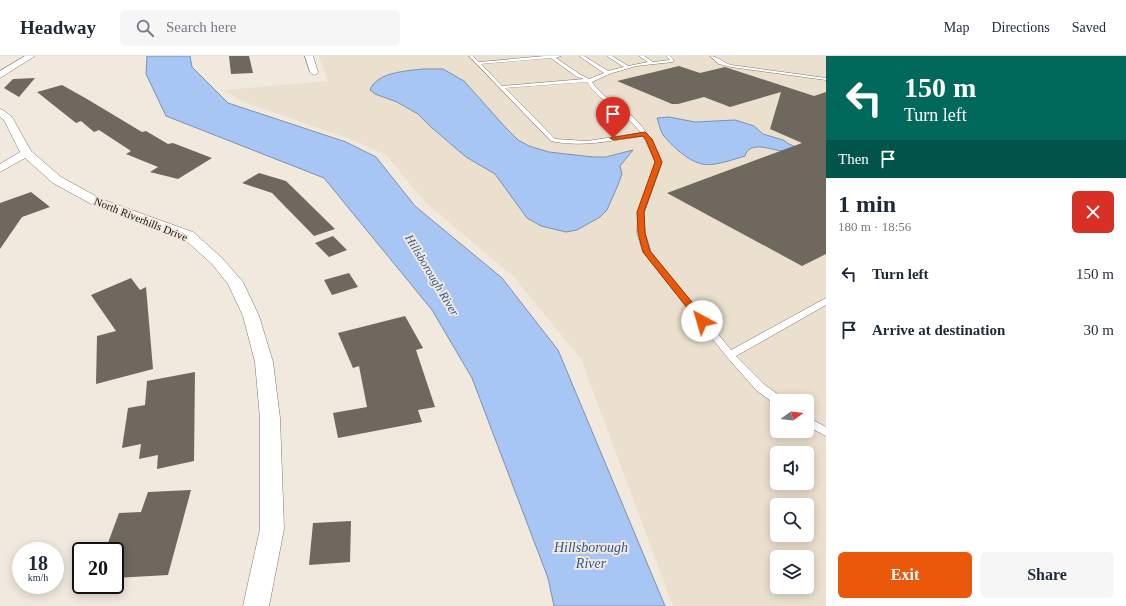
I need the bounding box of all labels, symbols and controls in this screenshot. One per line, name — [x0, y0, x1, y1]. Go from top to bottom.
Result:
search box — [120, 10, 400, 46]
text: Headway — [20, 17, 96, 38]
icon: search — [134, 17, 156, 39]
text: Search here — [166, 19, 236, 35]
text: Map — [944, 20, 969, 35]
text: Directions — [991, 20, 1050, 35]
text: Saved — [1072, 20, 1106, 35]
icon: left — [838, 72, 890, 124]
text: 150 m — [904, 72, 976, 103]
pin — [596, 97, 630, 138]
icon: arrive — [602, 103, 624, 125]
text: Turn left — [904, 105, 967, 125]
icon: arrive — [877, 148, 899, 170]
text: Then — [838, 151, 869, 167]
text: 1 min — [838, 191, 896, 217]
button: close — [1072, 191, 1114, 233]
street label: North Riverhills Drive — [93, 195, 190, 243]
text: 180 m · 18:56 — [838, 219, 911, 234]
water label: Hillsborough River — [402, 231, 462, 319]
icon: left — [838, 263, 860, 285]
text: Turn left — [872, 266, 929, 282]
text: 150 m — [1076, 266, 1114, 282]
position arrow — [681, 300, 723, 342]
icon: arrive — [838, 319, 860, 341]
text: Arrive at destination — [872, 322, 1005, 338]
text: 30 m — [1084, 322, 1114, 338]
north arrow — [770, 394, 814, 438]
map controls — [770, 394, 814, 594]
button: sound — [770, 446, 814, 490]
button: search — [770, 498, 814, 542]
water label: Hillsborough River — [553, 540, 628, 571]
speed limit sign: 20 — [72, 542, 124, 594]
button: layers — [770, 550, 814, 594]
text: 18 — [28, 552, 48, 574]
button: Exit — [838, 552, 972, 598]
button: Share — [980, 552, 1114, 598]
text: km/h — [28, 572, 48, 583]

